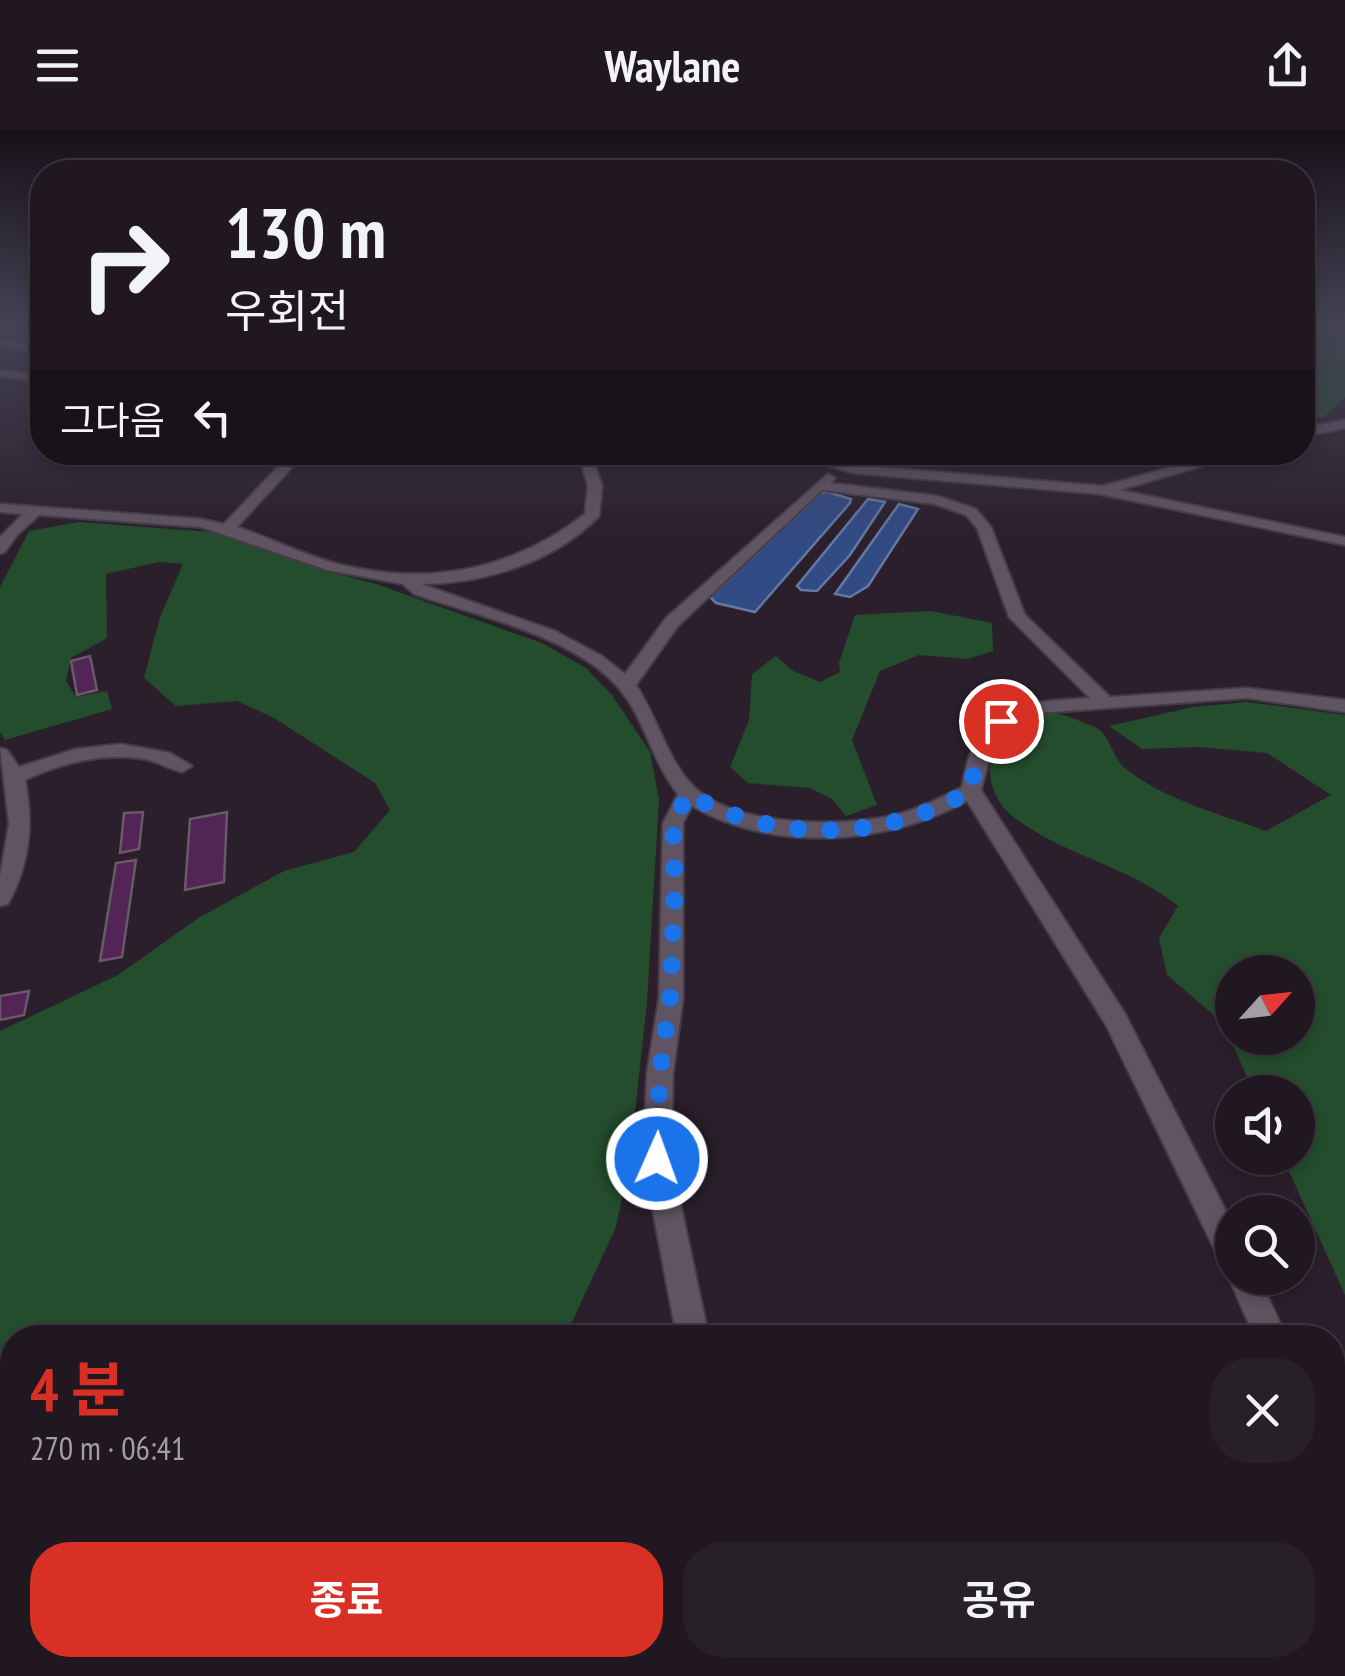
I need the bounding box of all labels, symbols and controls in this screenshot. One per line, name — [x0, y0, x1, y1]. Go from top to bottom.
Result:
text: Waylane — [605, 36, 741, 94]
icon: menu — [30, 38, 85, 93]
icon: share — [1260, 38, 1315, 93]
text: 130 m — [225, 187, 386, 277]
icon: right — [60, 200, 190, 330]
text: 우회전 — [225, 281, 349, 339]
icon: left — [185, 390, 240, 445]
text: 그다음 — [60, 395, 165, 444]
pin — [959, 679, 1044, 764]
icon: arrive — [974, 694, 1029, 749]
north arrow — [1215, 955, 1315, 1055]
map controls — [1215, 955, 1315, 1295]
button: sound — [1215, 1075, 1315, 1175]
position arrow — [605, 1107, 709, 1211]
button: search — [1215, 1195, 1315, 1295]
text: 4 분 — [30, 1350, 126, 1428]
button: close — [1210, 1358, 1315, 1463]
text: 270 m · 06:41 — [30, 1427, 185, 1469]
button: 종료 — [30, 1542, 663, 1657]
button: 공유 — [683, 1542, 1315, 1657]

